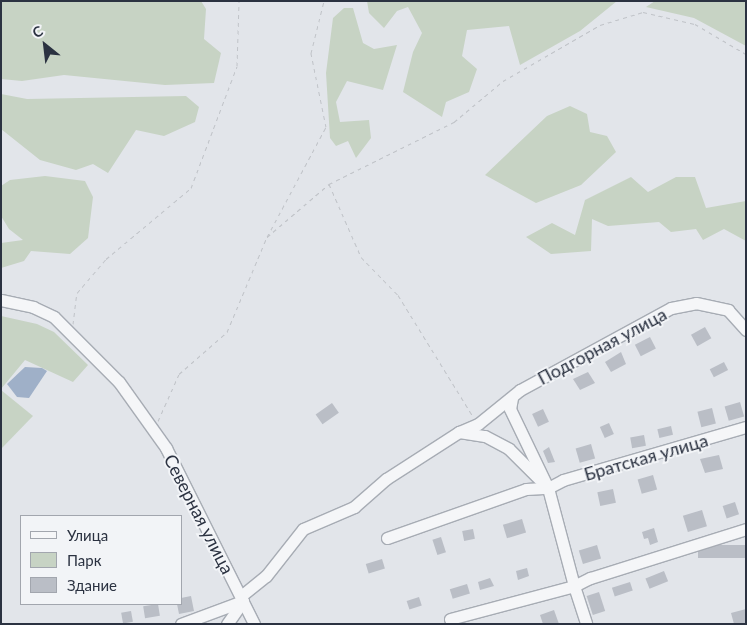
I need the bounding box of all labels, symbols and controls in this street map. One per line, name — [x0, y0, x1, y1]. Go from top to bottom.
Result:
north arrow — [20, 20, 70, 70]
text: С — [29, 22, 46, 41]
street label: Подгорная улица — [534, 303, 670, 389]
street label: Братская улица — [581, 429, 711, 485]
street label: Северная улица — [160, 450, 238, 578]
legend — [20, 515, 182, 605]
text: Улица — [67, 526, 108, 544]
text: Парк — [67, 551, 101, 569]
text: Здание — [67, 576, 117, 594]

